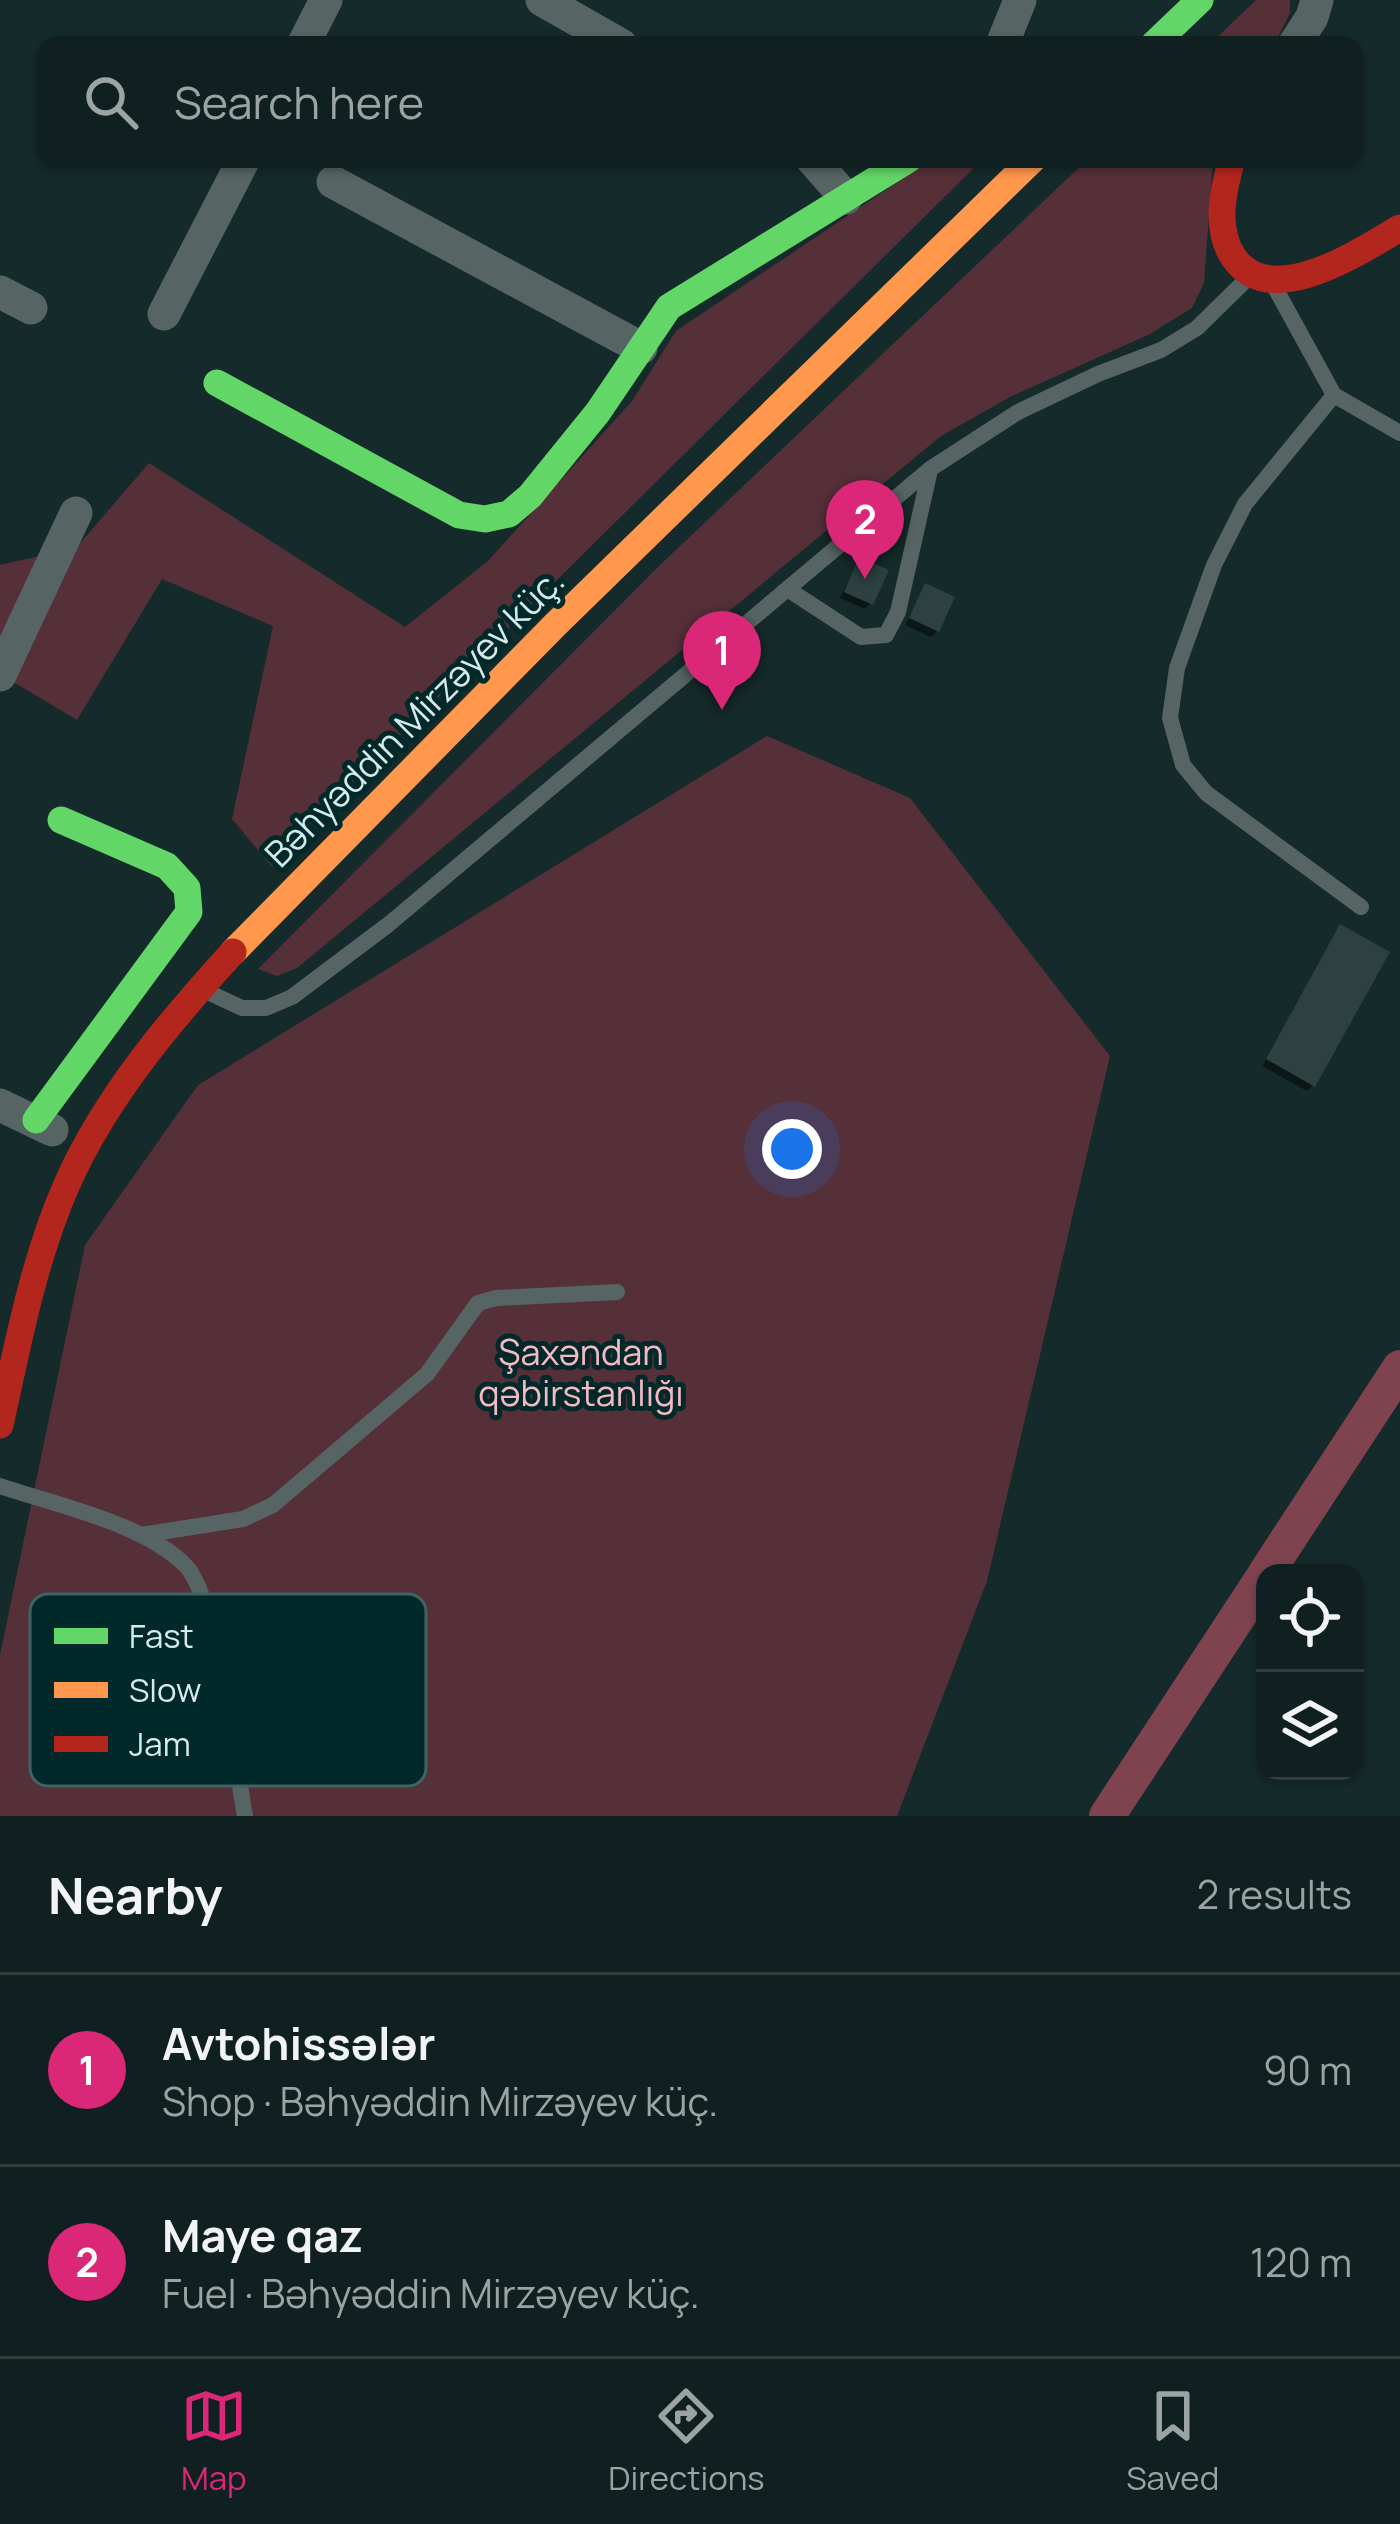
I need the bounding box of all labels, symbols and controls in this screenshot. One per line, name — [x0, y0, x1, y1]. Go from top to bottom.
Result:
search box — [36, 36, 1364, 168]
icon: search — [78, 69, 144, 135]
text: Search here — [174, 71, 424, 133]
pin: 2 — [826, 480, 904, 579]
street label: Bəhyəddin Mirzəyev küç. — [254, 557, 574, 877]
pin: 1 — [683, 611, 761, 710]
your location — [762, 1119, 822, 1179]
park label: Şaxəndan qəbirstanlığı — [478, 1327, 684, 1417]
map controls — [1256, 1564, 1364, 1780]
button: locate — [1256, 1564, 1364, 1672]
legend — [30, 1594, 426, 1786]
text: Fast — [129, 1613, 194, 1658]
text: Slow — [129, 1667, 201, 1712]
button: layers — [1256, 1672, 1364, 1780]
text: Jam — [129, 1721, 191, 1766]
text: Nearby — [48, 1860, 223, 1929]
text: 2 results — [1197, 1867, 1352, 1921]
text: Avtohissələr — [162, 2012, 436, 2074]
text: 1 — [78, 2043, 96, 2097]
text: 90 m — [1263, 2043, 1352, 2097]
text: Shop · Bəhyəddin Mirzəyev küç. — [162, 2074, 718, 2128]
text: Maye qaz — [162, 2204, 363, 2266]
text: 2 — [75, 2235, 99, 2289]
text: 120 m — [1250, 2235, 1352, 2289]
text: Fuel · Bəhyəddin Mirzəyev küç. — [162, 2266, 700, 2320]
tab: Map — [181, 2383, 247, 2500]
tab: Directions — [608, 2383, 765, 2500]
tab: Saved — [1126, 2383, 1219, 2500]

